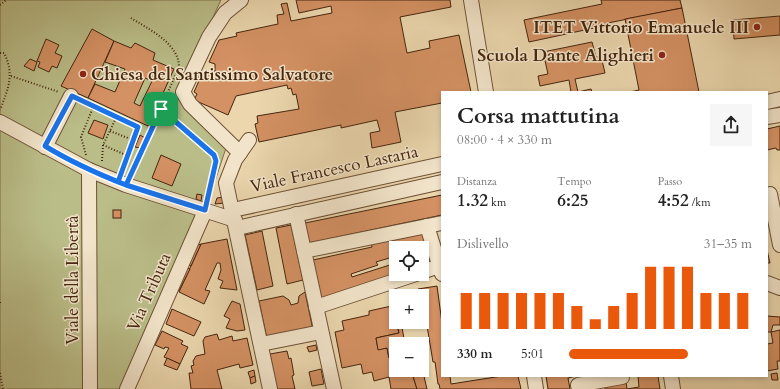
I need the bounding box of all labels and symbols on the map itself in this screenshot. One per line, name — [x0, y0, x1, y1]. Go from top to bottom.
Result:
place label: ITET Vittorio Emanuele III — [533, 16, 749, 39]
marker: ITET Vittorio Emanuele III — [752, 22, 762, 32]
place label: Scuola Dante Alighieri — [477, 44, 654, 67]
marker: Scuola Dante Alighieri — [657, 50, 667, 60]
place label: Chiesa del Santissimo Salvatore — [91, 63, 333, 86]
marker: Chiesa del Santissimo Salvatore — [78, 69, 88, 79]
pin — [144, 92, 178, 126]
street label: Viale Francesco Lastaria — [248, 140, 421, 198]
street label: Viale della Libertà — [61, 215, 84, 345]
street label: Via Tributa — [121, 248, 177, 335]

